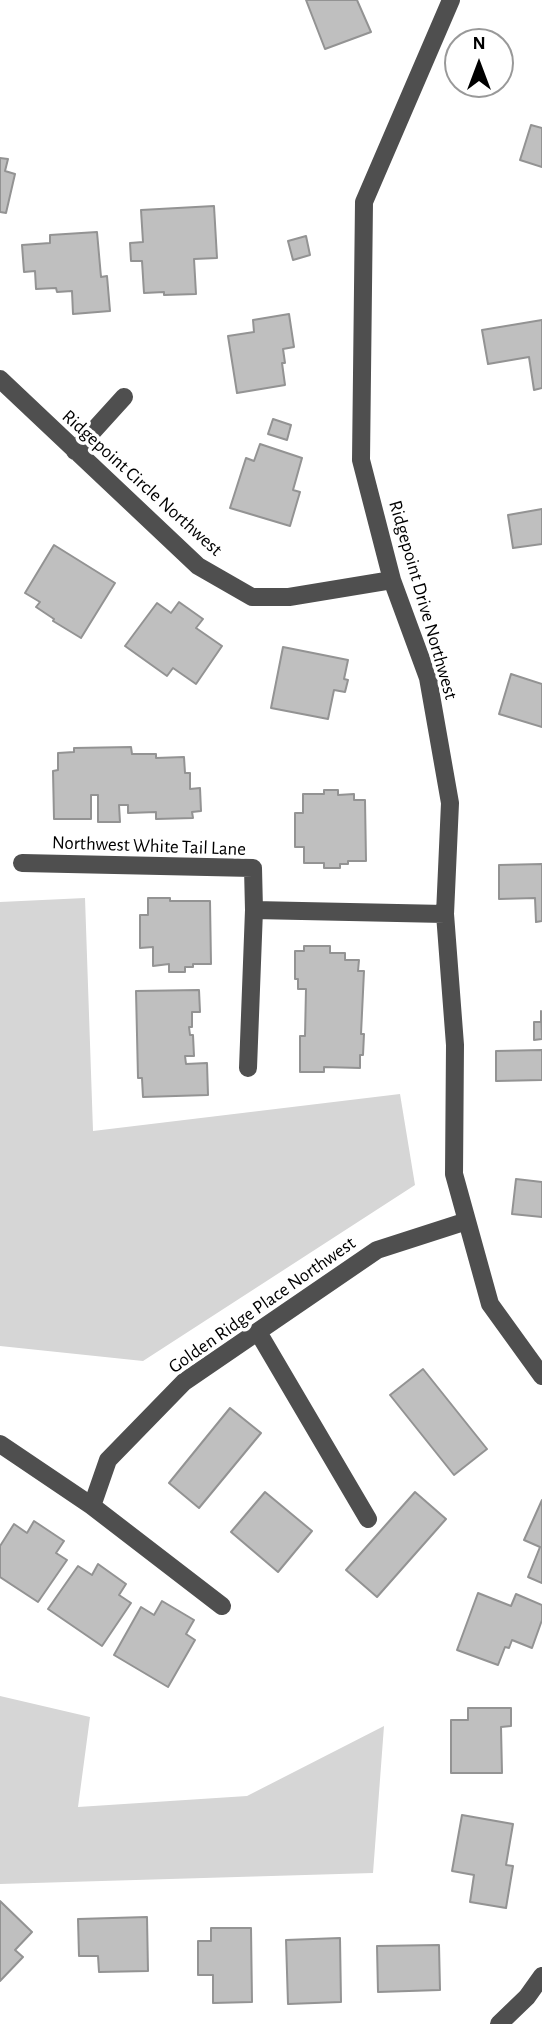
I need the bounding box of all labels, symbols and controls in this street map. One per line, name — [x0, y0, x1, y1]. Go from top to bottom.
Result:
north arrow — [444, 28, 514, 98]
text: N — [472, 34, 486, 53]
street label: Ridgepoint Circle Northwest — [57, 405, 227, 561]
street label: Ridgepoint Drive Northwest — [384, 498, 462, 702]
street label: Northwest White Tail Lane — [52, 831, 246, 861]
street label: Golden Ridge Place Northwest — [164, 1232, 360, 1378]

